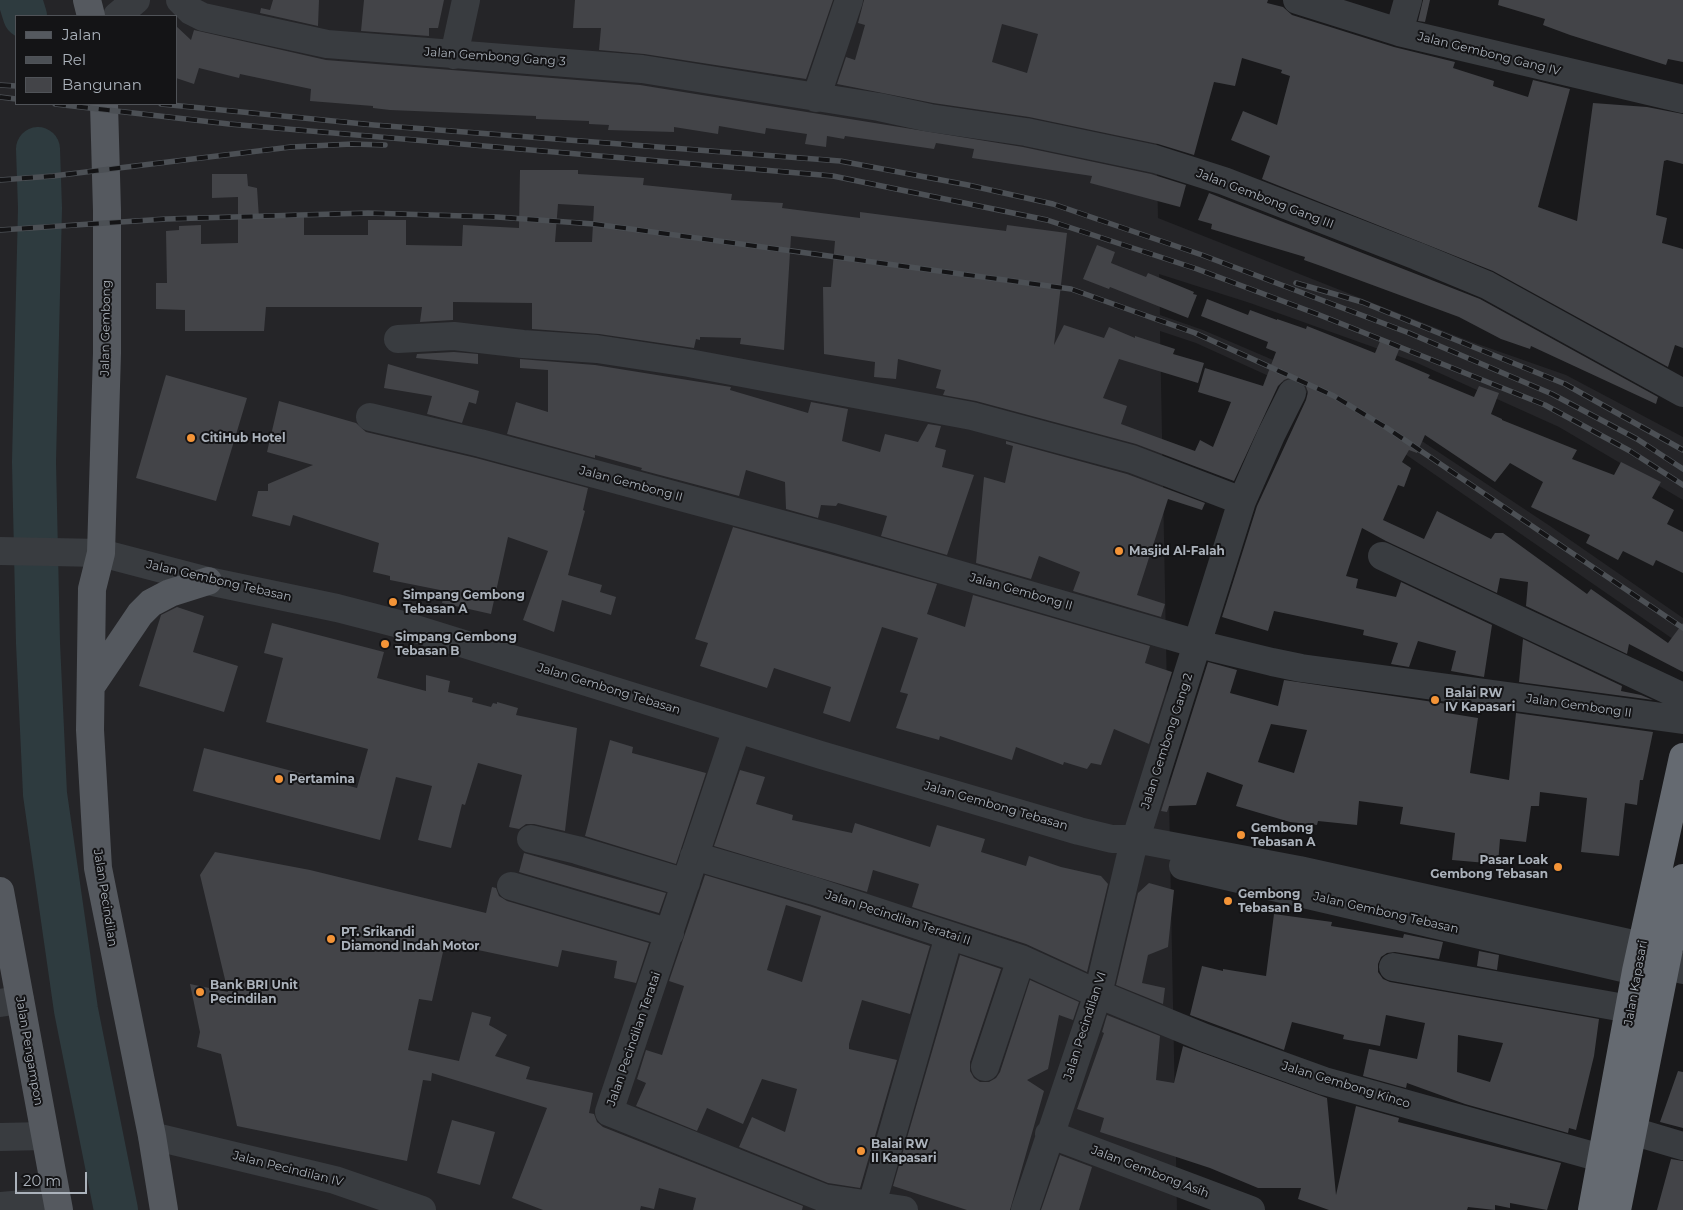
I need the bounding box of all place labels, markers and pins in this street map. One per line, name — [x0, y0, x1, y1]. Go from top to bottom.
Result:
place label: CitiHub Hotel — [201, 431, 286, 445]
marker: CitiHub Hotel — [185, 432, 197, 444]
place label: Masjid Al-Falah — [1129, 544, 1225, 558]
marker: Masjid Al-Falah — [1113, 545, 1125, 557]
place label: Simpang Gembong Tebasan A — [403, 588, 525, 616]
marker: Simpang Gembong Tebasan A — [387, 596, 399, 608]
place label: Simpang Gembong Tebasan B — [395, 630, 517, 658]
marker: Simpang Gembong Tebasan B — [379, 638, 391, 650]
place label: Balai RW IV Kapasari — [1445, 686, 1515, 714]
marker: Balai RW IV Kapasari — [1429, 694, 1441, 706]
place label: Pertamina — [289, 772, 355, 786]
marker: Pertamina — [273, 773, 285, 785]
place label: Gembong Tebasan A — [1251, 821, 1316, 849]
marker: Gembong Tebasan A — [1235, 829, 1247, 841]
place label: Pasar Loak Gembong Tebasan — [1430, 853, 1548, 881]
marker: Pasar Loak Gembong Tebasan — [1552, 861, 1564, 873]
place label: Gembong Tebasan B — [1238, 887, 1303, 915]
marker: Gembong Tebasan B — [1222, 895, 1234, 907]
place label: PT. Srikandi Diamond Indah Motor — [341, 925, 480, 953]
marker: PT. Srikandi Diamond Indah Motor — [325, 933, 337, 945]
place label: Bank BRI Unit Pecindilan — [210, 978, 298, 1006]
marker: Bank BRI Unit Pecindilan — [194, 986, 206, 998]
place label: Balai RW II Kapasari — [871, 1137, 937, 1165]
marker: Balai RW II Kapasari — [855, 1145, 867, 1157]

